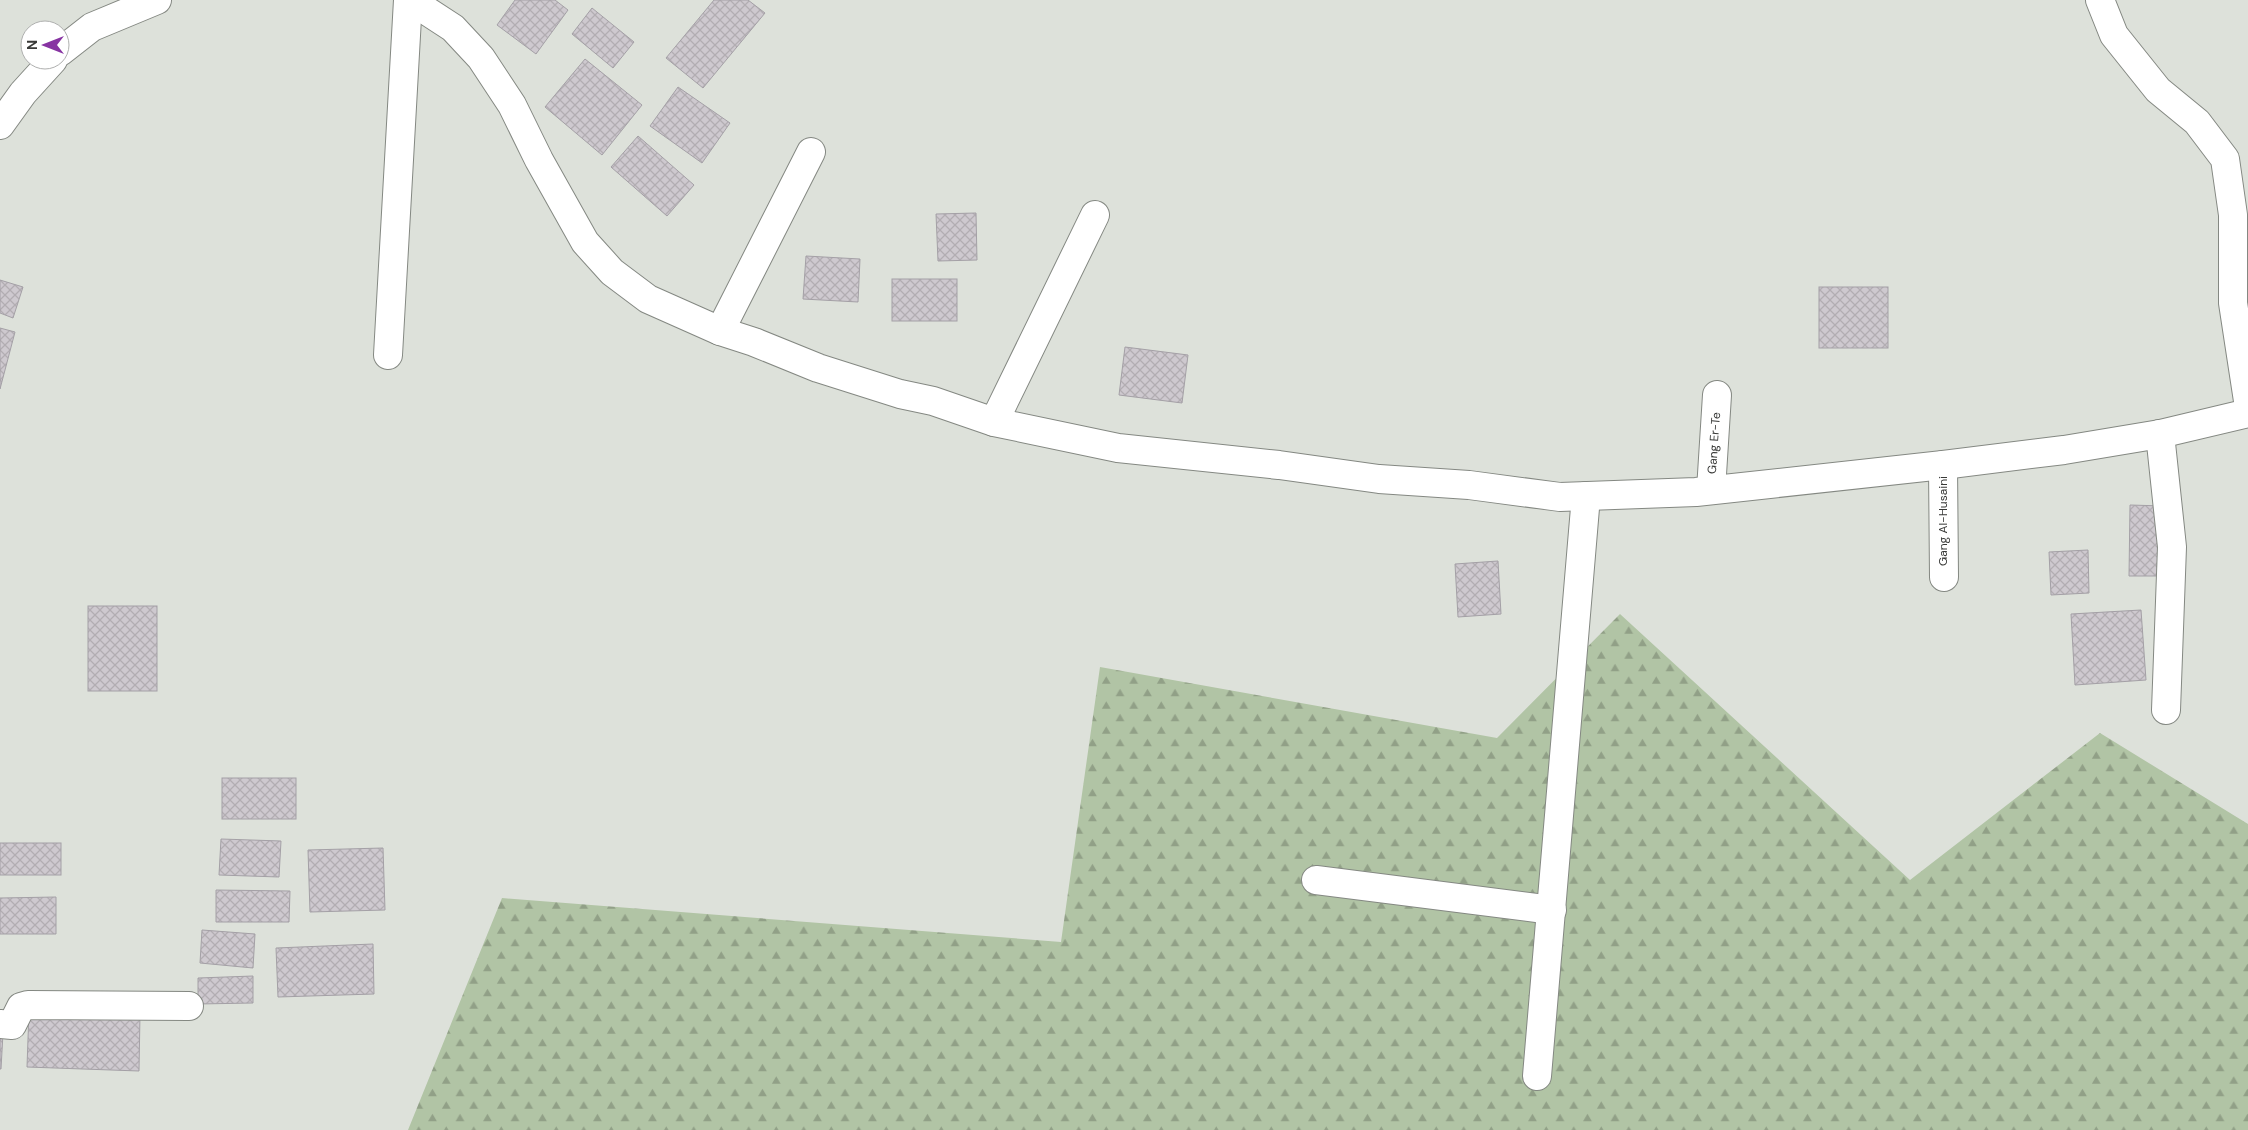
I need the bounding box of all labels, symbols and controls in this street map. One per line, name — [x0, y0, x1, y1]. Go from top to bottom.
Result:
north arrow — [20, 20, 70, 70]
text: N — [23, 40, 41, 50]
street label: Gang Er-Te — [1704, 411, 1724, 474]
street label: Gang Al-Husaini — [1935, 476, 1951, 566]

